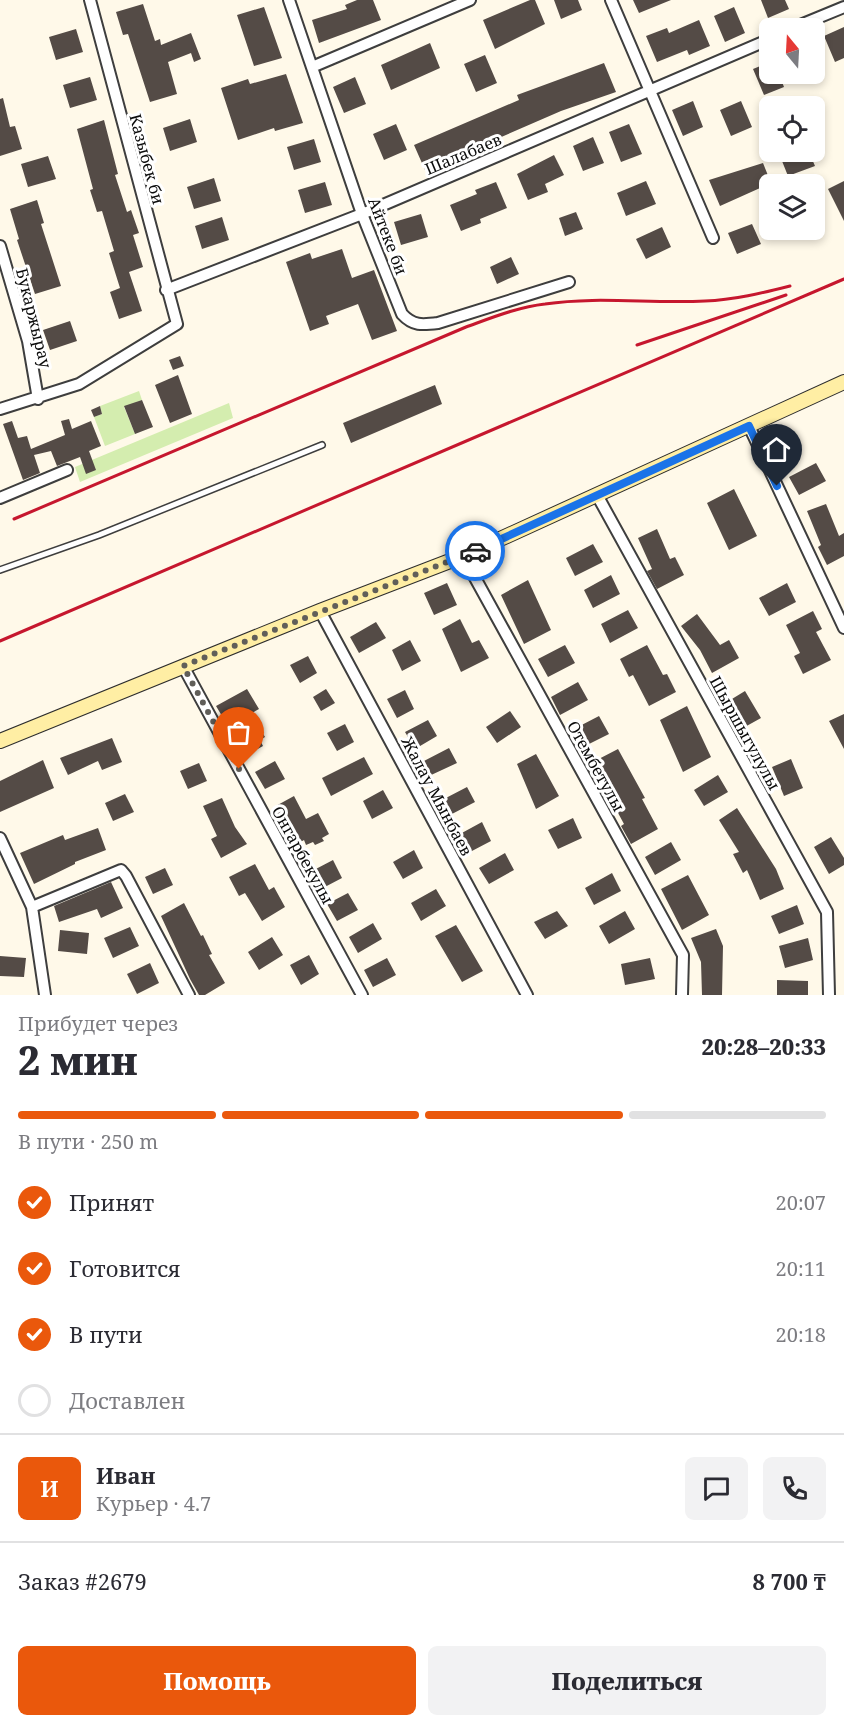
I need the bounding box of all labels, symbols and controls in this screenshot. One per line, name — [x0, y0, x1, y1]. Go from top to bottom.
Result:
north arrow — [759, 18, 825, 84]
map controls — [759, 18, 825, 240]
button: locate — [759, 96, 825, 162]
street label: Казыбек би — [124, 111, 170, 207]
street label: Шалабаев — [421, 128, 505, 180]
button: layers — [759, 174, 825, 240]
street label: Айтеке би — [363, 194, 413, 278]
street label: Букаржырау — [11, 266, 57, 371]
pin — [751, 424, 802, 486]
icon: home — [760, 433, 793, 466]
courier — [445, 521, 505, 581]
icon: car — [459, 535, 492, 568]
street label: Шыршыгулулы — [705, 672, 785, 794]
pin — [213, 707, 264, 769]
icon: bag — [222, 716, 255, 749]
street label: Отембетулы — [562, 717, 630, 815]
street label: Жалау Мынбаев — [396, 732, 478, 860]
street label: Онгарбекулы — [267, 802, 339, 908]
text: Прибудет через — [18, 1010, 178, 1037]
text: 20:28–20:33 — [702, 1031, 826, 1061]
text: 2 мин — [18, 1033, 138, 1086]
text: В пути · 250 m — [18, 1128, 158, 1155]
icon: check — [18, 1186, 51, 1219]
text: Принят — [69, 1187, 154, 1217]
text: 20:07 — [776, 1189, 826, 1216]
icon: check — [18, 1252, 51, 1285]
text: Готовится — [69, 1253, 181, 1283]
text: 20:11 — [776, 1255, 826, 1282]
icon: check — [18, 1318, 51, 1351]
text: В пути — [69, 1319, 143, 1349]
text: 20:18 — [776, 1321, 826, 1348]
text: Доставлен — [69, 1385, 185, 1415]
button: chat — [685, 1457, 748, 1520]
button: phone — [763, 1457, 826, 1520]
text: Иван — [96, 1460, 155, 1490]
text: И — [40, 1473, 59, 1503]
text: Курьер · 4.7 — [96, 1490, 211, 1517]
text: Заказ #2679 — [18, 1566, 147, 1596]
text: 8 700 ₸ — [752, 1566, 826, 1596]
button: Помощь — [18, 1646, 416, 1715]
button: Поделиться — [428, 1646, 826, 1715]

